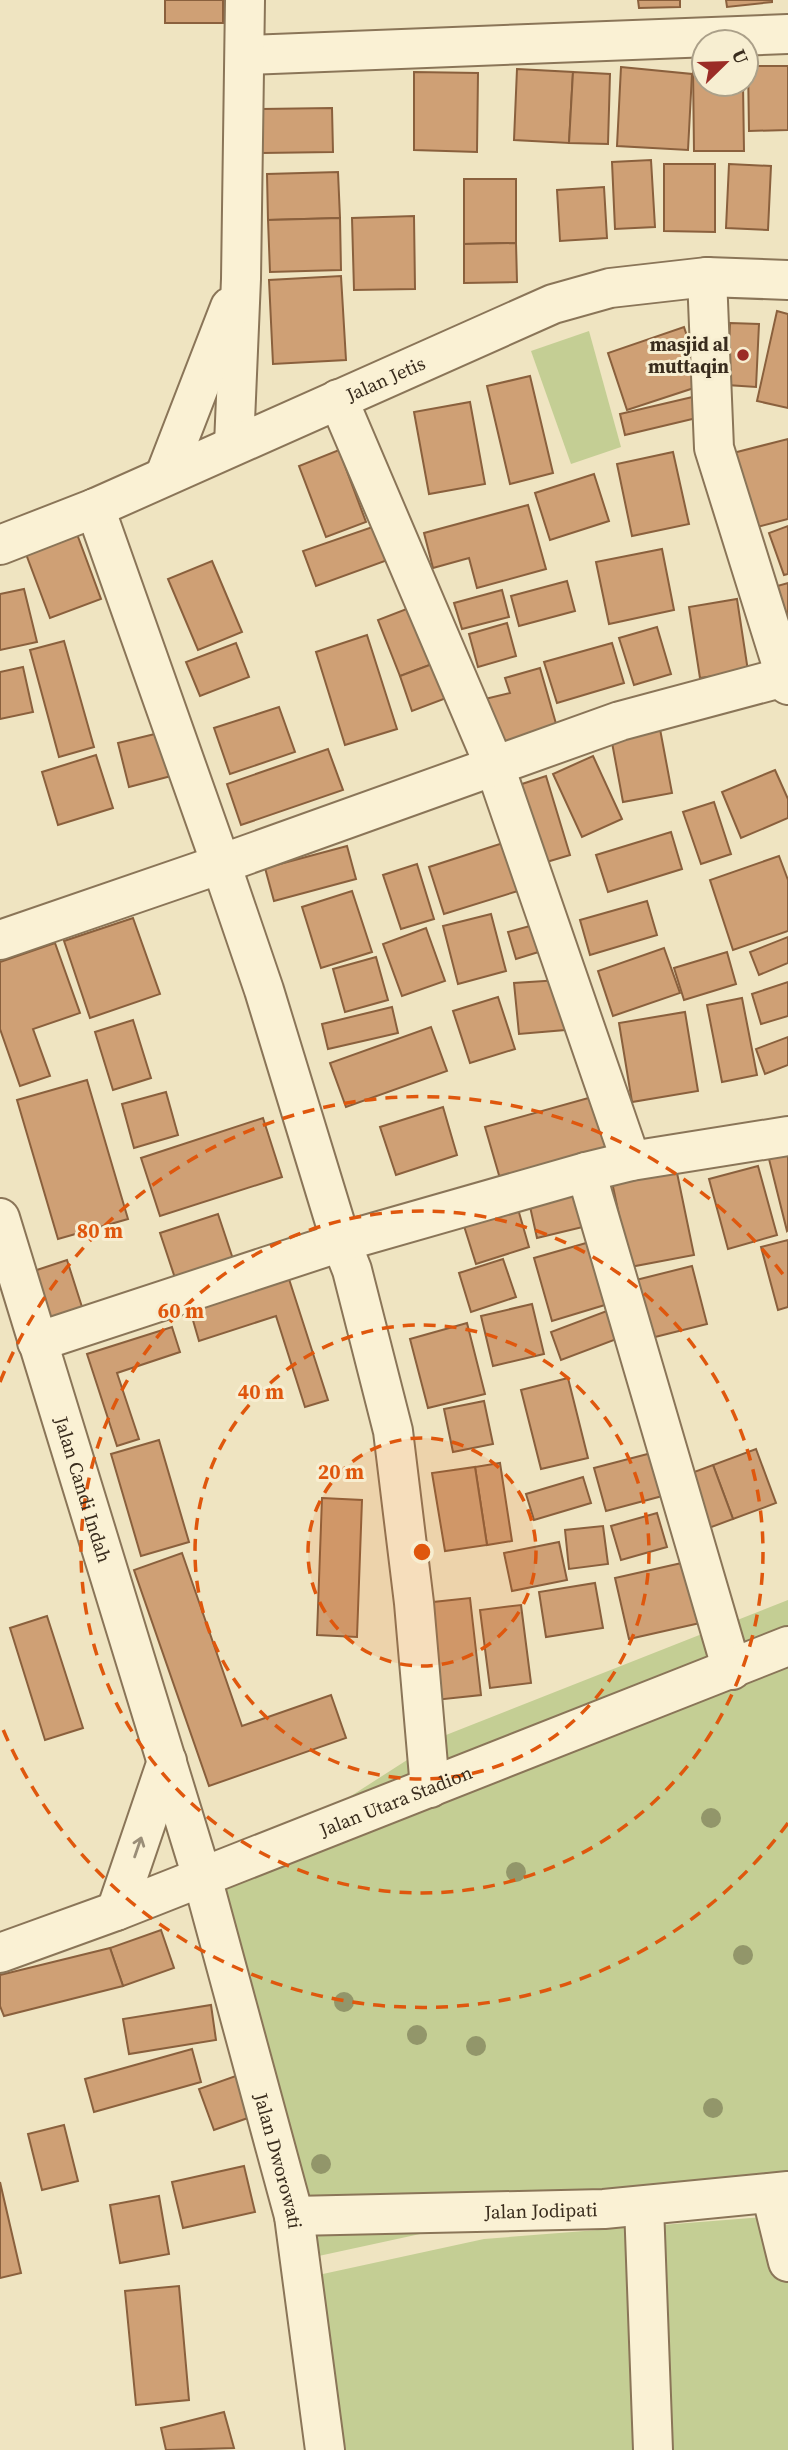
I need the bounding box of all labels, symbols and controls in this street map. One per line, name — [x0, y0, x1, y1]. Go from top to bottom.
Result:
north arrow — [690, 28, 760, 98]
text: U — [726, 45, 755, 68]
place label: masjid al muttaqin — [648, 331, 729, 379]
marker: masjid al muttaqin — [735, 347, 751, 363]
street label: Jalan Jetis — [341, 350, 429, 408]
text: 80 m — [77, 1216, 123, 1245]
text: 60 m — [158, 1296, 204, 1325]
text: 40 m — [238, 1377, 284, 1406]
street label: Jalan Candi Indah — [48, 1412, 118, 1566]
text: 20 m — [318, 1457, 364, 1486]
centre of rings — [410, 1540, 434, 1564]
street label: Jalan Utara Stadion — [315, 1759, 476, 1843]
one-way arrow — [133, 1836, 145, 1858]
street label: Jalan Dworowati — [248, 2089, 309, 2230]
street label: Jalan Jodipati — [483, 2196, 598, 2225]

